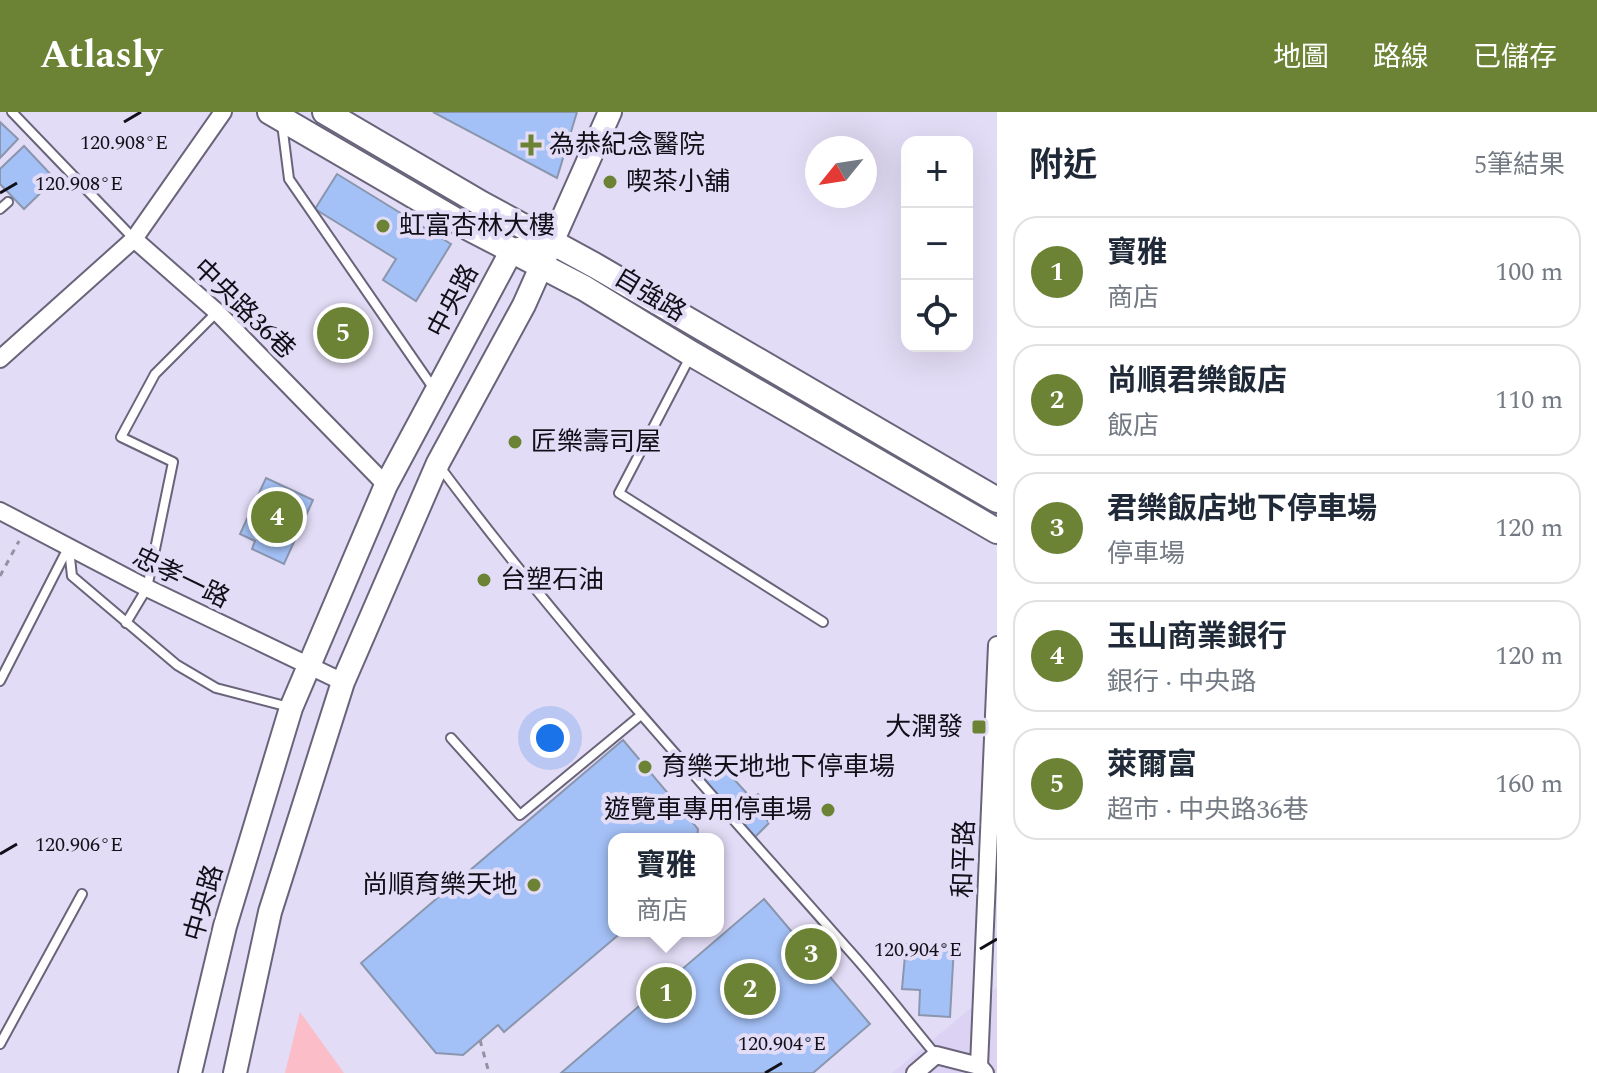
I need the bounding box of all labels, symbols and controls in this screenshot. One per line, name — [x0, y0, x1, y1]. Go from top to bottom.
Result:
text: Atlasly — [40, 27, 162, 85]
text: 地圖 — [1273, 36, 1329, 79]
text: 路線 — [1373, 36, 1429, 79]
text: 已儲存 — [1473, 36, 1557, 79]
place label: 為恭紀念醫院 — [549, 125, 705, 165]
text: 120.908°E — [80, 128, 168, 158]
marker: 為恭紀念醫院 — [520, 134, 542, 156]
north arrow — [805, 136, 877, 208]
map controls — [901, 136, 973, 352]
button: + — [901, 136, 973, 208]
text: 附近 — [1029, 140, 1097, 192]
text: 5筆結果 — [1474, 145, 1565, 185]
place label: 喫茶小舖 — [626, 162, 730, 202]
text: 120.908°E — [35, 169, 123, 199]
marker: 喫茶小舖 — [601, 173, 619, 191]
place label: 虹富杏林大樓 — [399, 206, 555, 246]
button: − — [901, 208, 973, 280]
marker: 虹富杏林大樓 — [374, 217, 392, 235]
text: 寶雅 — [1107, 230, 1167, 276]
street label: 中央路36巷 — [183, 249, 305, 369]
text: 1 — [1050, 252, 1064, 292]
text: 100 m — [1495, 252, 1563, 292]
street label: 中央路 — [417, 257, 489, 345]
street label: 自強路 — [606, 258, 694, 332]
text: 商店 — [1107, 278, 1159, 318]
button: locate — [901, 280, 973, 352]
pin: 5 — [317, 303, 369, 363]
text: 尚順君樂飯店 — [1107, 358, 1287, 404]
text: 2 — [1050, 380, 1064, 420]
text: 110 m — [1495, 380, 1563, 420]
text: 飯店 — [1107, 406, 1159, 446]
place label: 匠樂壽司屋 — [531, 422, 661, 462]
marker: 匠樂壽司屋 — [506, 433, 524, 451]
text: 君樂飯店地下停車場 — [1107, 486, 1377, 532]
pin: 4 — [251, 487, 303, 547]
text: 3 — [1050, 508, 1064, 548]
text: 120 m — [1495, 508, 1563, 548]
text: 停車場 — [1107, 534, 1185, 574]
street label: 忠孝一路 — [125, 537, 237, 619]
place label: 台塑石油 — [500, 560, 604, 600]
marker: 台塑石油 — [475, 571, 493, 589]
text: 玉山商業銀行 — [1107, 614, 1287, 660]
text: 4 — [1050, 636, 1064, 676]
text: 120 m — [1495, 636, 1563, 676]
text: 銀行 · 中央路 — [1107, 662, 1257, 702]
place label: 大潤發 — [885, 707, 963, 747]
your location — [530, 718, 570, 758]
marker: 大潤發 — [970, 718, 988, 736]
text: 萊爾富 — [1107, 742, 1197, 788]
place label: 育樂天地地下停車場 — [661, 747, 895, 787]
marker: 育樂天地地下停車場 — [636, 758, 654, 776]
text: 5 — [1050, 764, 1064, 804]
text: 160 m — [1495, 764, 1563, 804]
place label: 遊覽車專用停車場 — [604, 790, 812, 830]
text: 超市 · 中央路36巷 — [1107, 790, 1309, 830]
marker: 遊覽車專用停車場 — [819, 801, 837, 819]
street label: 和平路 — [943, 819, 985, 899]
text: 120.906°E — [35, 830, 123, 860]
popup — [608, 833, 724, 937]
text: 寶雅 — [636, 843, 696, 889]
street label: 中央路 — [174, 860, 234, 946]
place label: 尚順育樂天地 — [362, 865, 518, 905]
marker: 尚順育樂天地 — [525, 876, 543, 894]
text: 商店 — [636, 891, 688, 931]
pin: 3 — [785, 924, 837, 984]
text: 120.904°E — [874, 935, 962, 965]
pin: 2 — [724, 959, 776, 1019]
pin: 1 — [640, 963, 692, 1023]
text: 120.904°E — [738, 1029, 826, 1059]

